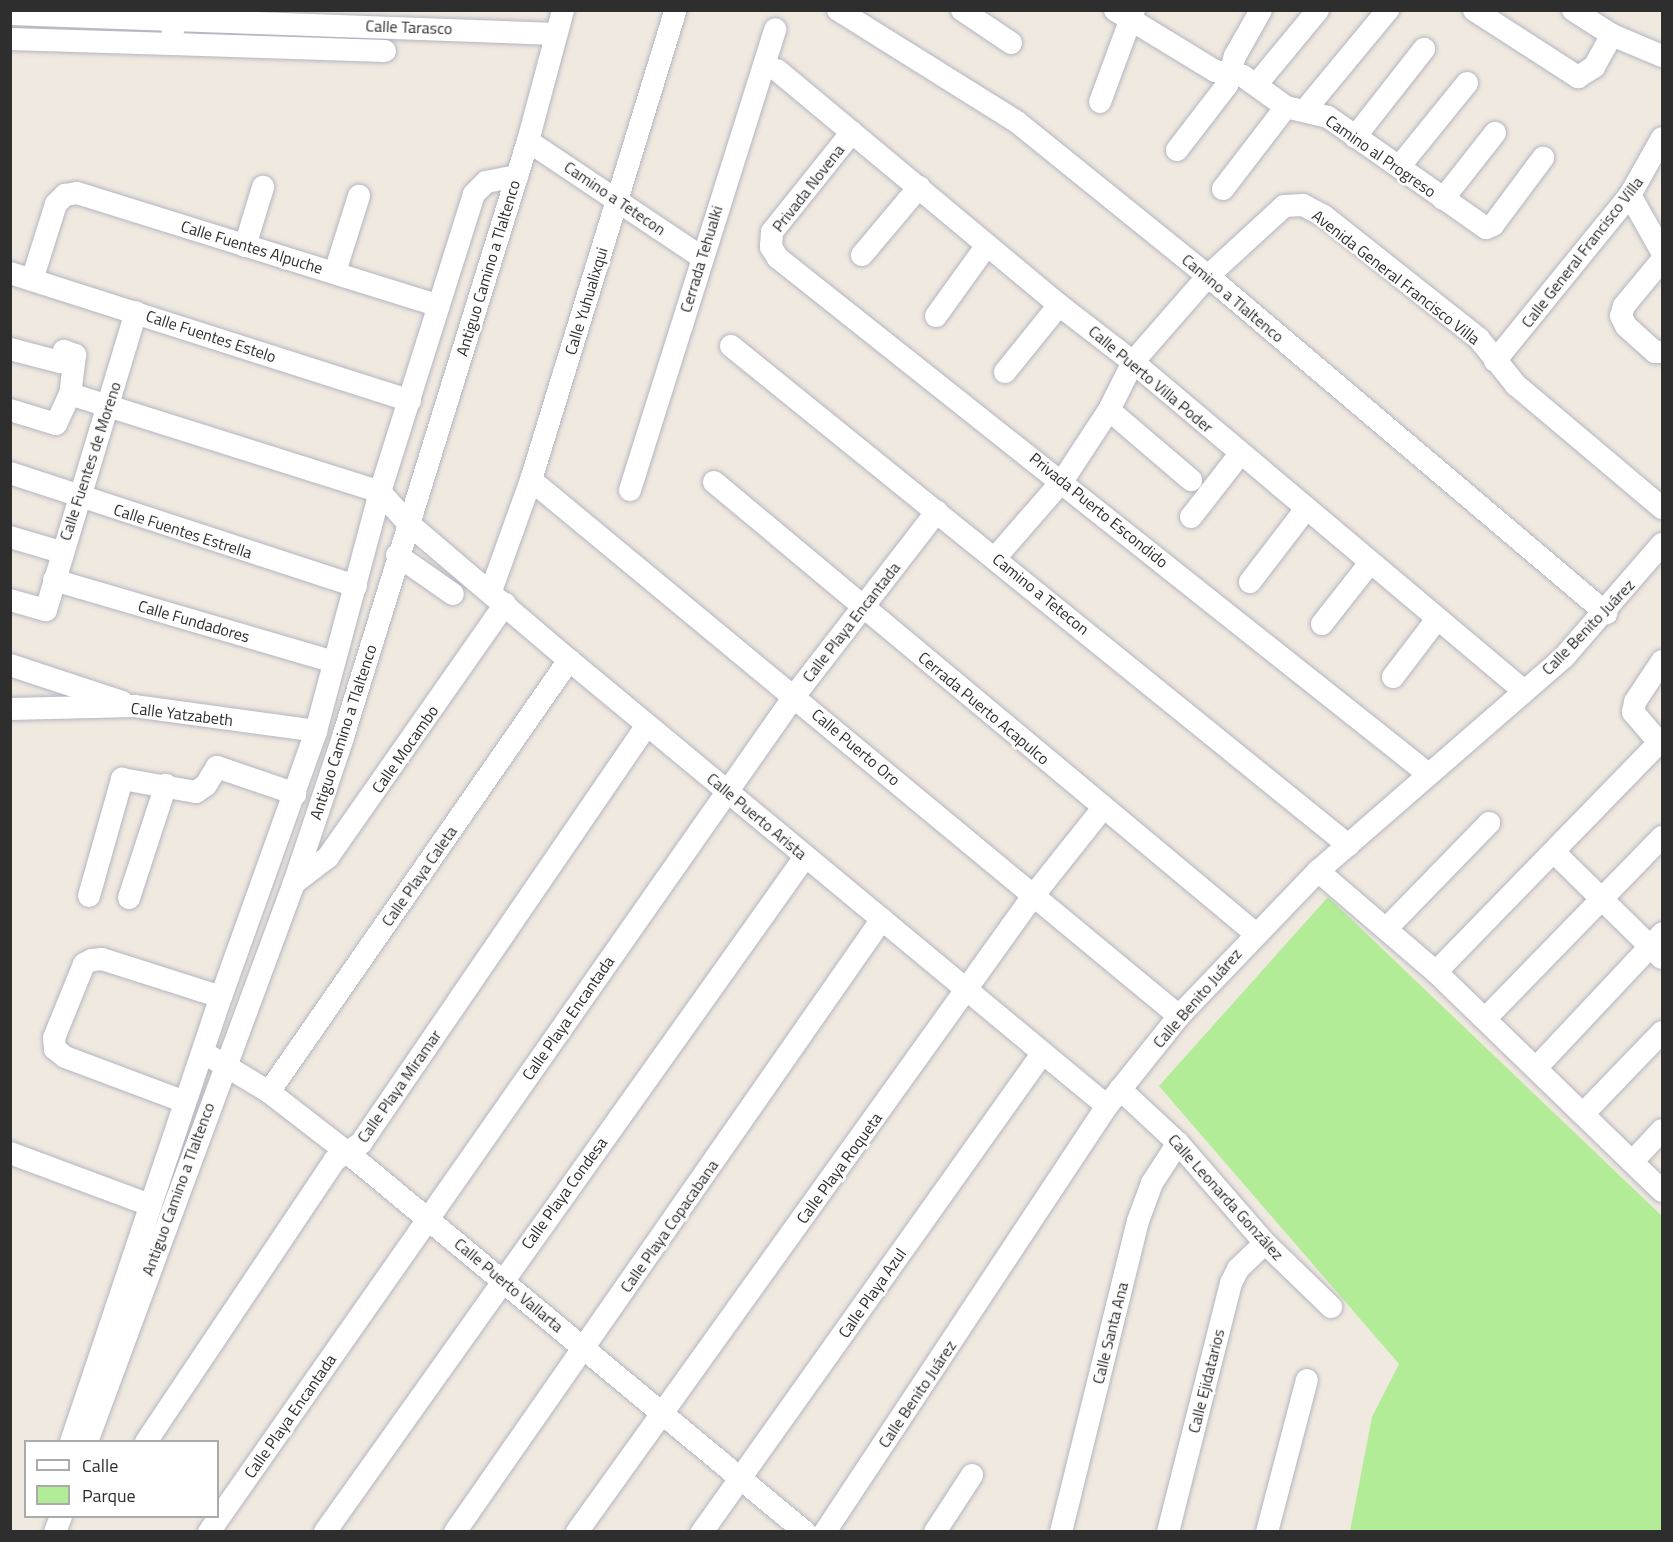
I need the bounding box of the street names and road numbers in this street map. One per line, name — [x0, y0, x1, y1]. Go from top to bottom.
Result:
street label: Calle Tarasco — [365, 16, 453, 38]
street label: Camino al Progreso — [1322, 111, 1440, 201]
street label: Privada Novena — [768, 141, 848, 235]
street label: Camino a Tetecon — [561, 157, 669, 239]
street label: Calle General Francisco Villa — [1517, 173, 1647, 331]
street label: Antiguo Camino a Tlaltenco — [452, 178, 524, 358]
street label: Cerrada Tehualki — [676, 203, 726, 315]
street label: Avenida General Francisco Villa — [1308, 206, 1484, 348]
street label: Calle Fuentes Alpuche — [179, 216, 325, 278]
street label: Calle Yuhualixqui — [561, 245, 611, 357]
street label: Camino a Tlaltenco — [1178, 250, 1288, 346]
street label: Calle Fuentes Estelo — [143, 306, 279, 366]
street label: Calle Puerto Villa Poder — [1085, 321, 1217, 437]
street label: Calle Fuentes de Moreno — [55, 379, 125, 543]
street label: Privada Puerto Escondido — [1026, 448, 1172, 572]
street label: Calle Fuentes Estrella — [111, 500, 255, 562]
street label: Camino a Tetecon — [989, 549, 1093, 639]
street label: Calle Playa Encantada — [798, 558, 904, 686]
street label: Calle Benito Juárez — [1538, 575, 1638, 679]
street label: Calle Fundadores — [136, 596, 252, 646]
street label: Antiguo Camino a Tlaltenco — [306, 642, 380, 822]
street label: Cerrada Puerto Acapulco — [915, 648, 1053, 768]
street label: Calle Yatzabeth — [130, 698, 234, 730]
street label: Calle Mocambo — [368, 701, 442, 797]
street label: Calle Puerto Oro — [808, 705, 904, 789]
street label: Calle Puerto Arista — [703, 769, 811, 863]
street label: Calle Playa Caleta — [377, 822, 461, 930]
street label: Calle Benito Juárez — [1149, 944, 1245, 1052]
street label: Calle Playa Encantada — [518, 952, 618, 1084]
street label: Calle Playa Miramar — [353, 1026, 445, 1146]
street label: Antiguo Camino a Tlaltenco — [138, 1100, 218, 1278]
street label: Calle Playa Roqueta — [792, 1109, 886, 1227]
street label: Calle Leonarda González — [1164, 1130, 1288, 1264]
street label: Calle Playa Condesa — [517, 1133, 611, 1253]
street label: Calle Playa Copacabana — [616, 1156, 722, 1296]
street label: Calle Puerto Vallarta — [451, 1234, 567, 1336]
street label: Calle Playa Azul — [834, 1245, 910, 1341]
street label: Calle Santa Ana — [1088, 1280, 1132, 1386]
street label: Calle Ejidatarios — [1184, 1327, 1228, 1435]
street label: Calle Benito Juárez — [874, 1337, 960, 1451]
street label: Calle Playa Encantada — [240, 1350, 340, 1482]

